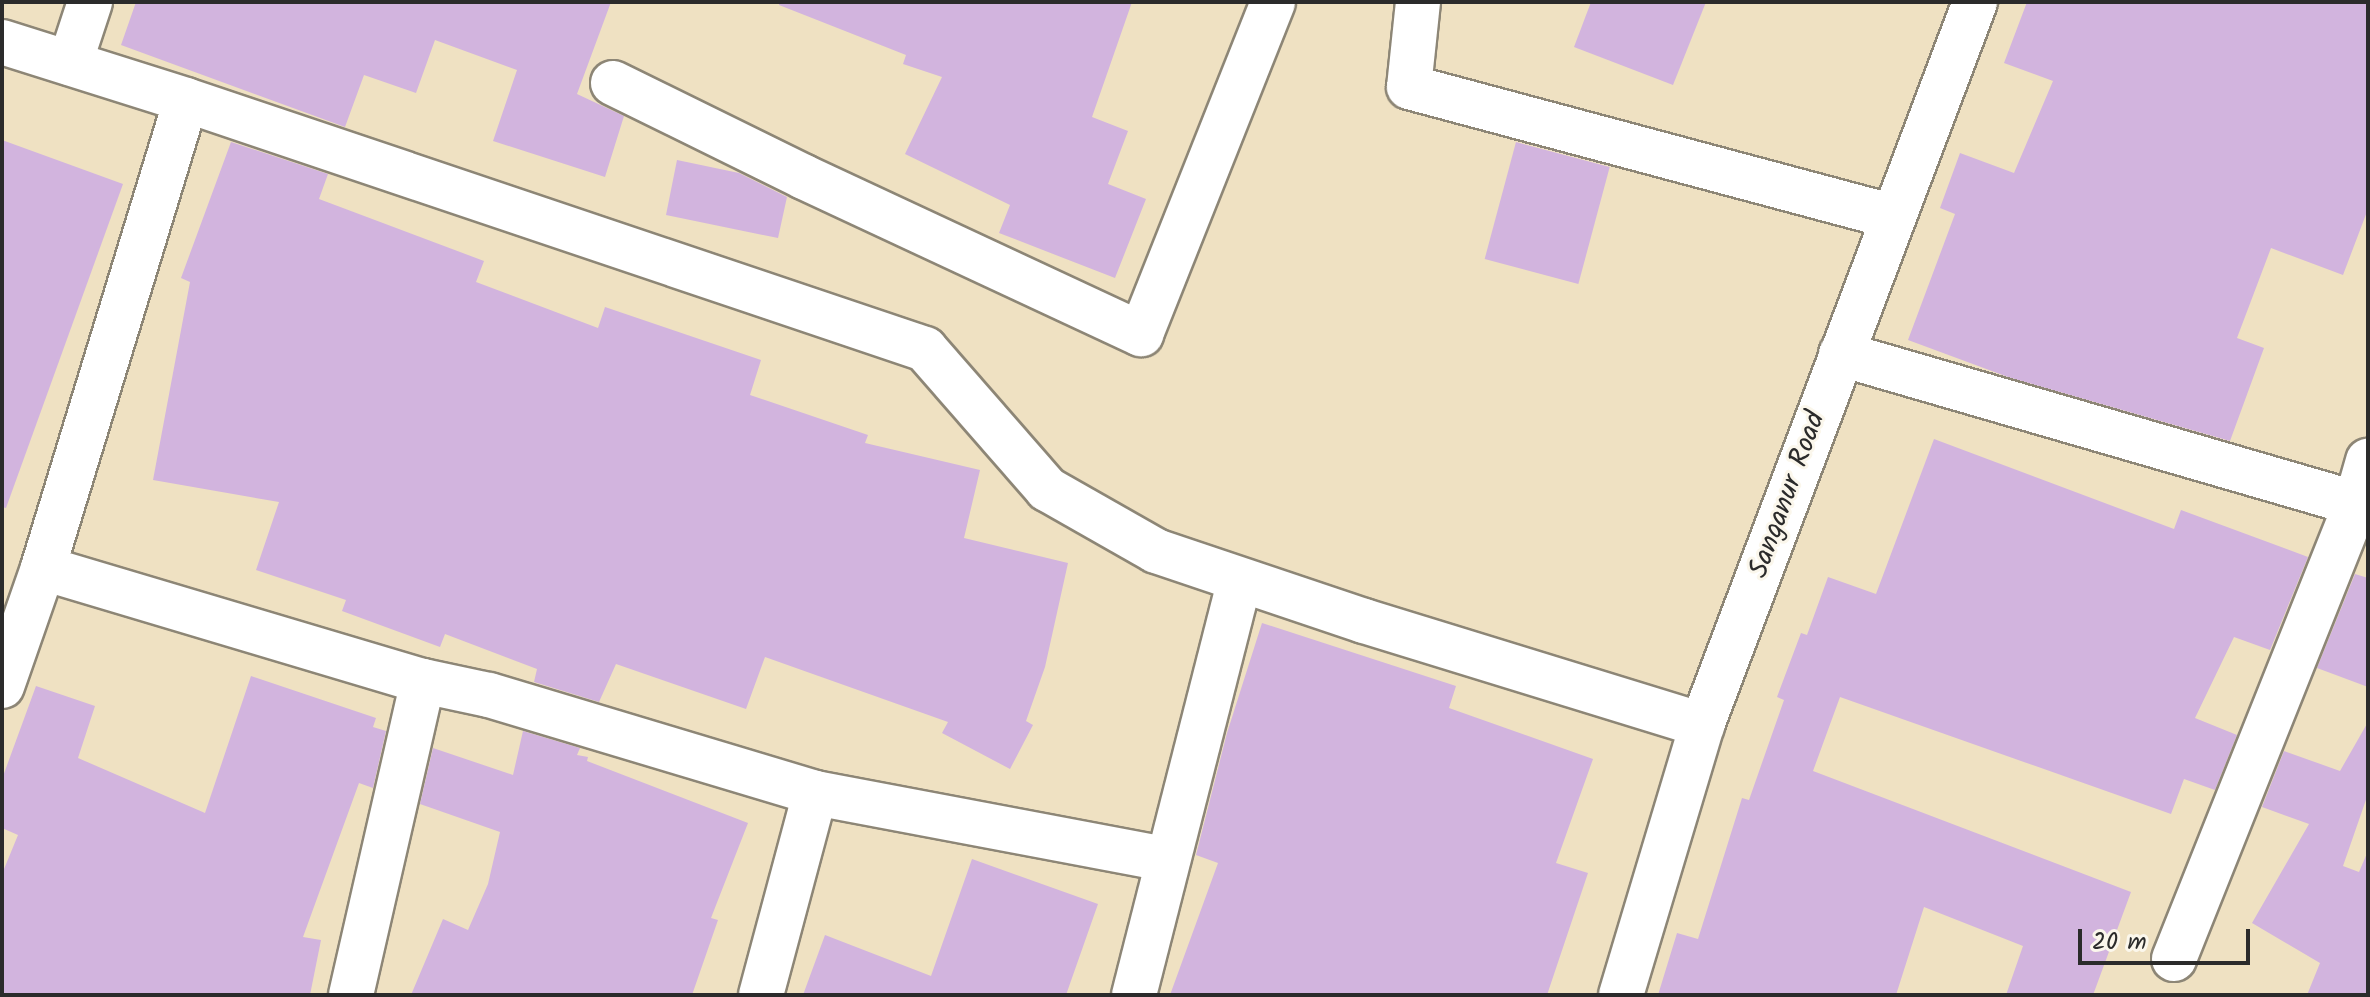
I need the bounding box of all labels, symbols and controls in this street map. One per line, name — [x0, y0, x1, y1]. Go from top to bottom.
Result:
street label: Sanganur Road — [1742, 407, 1834, 583]
scale bar — [2082, 913, 2254, 963]
text: 20 m — [2092, 923, 2147, 962]

